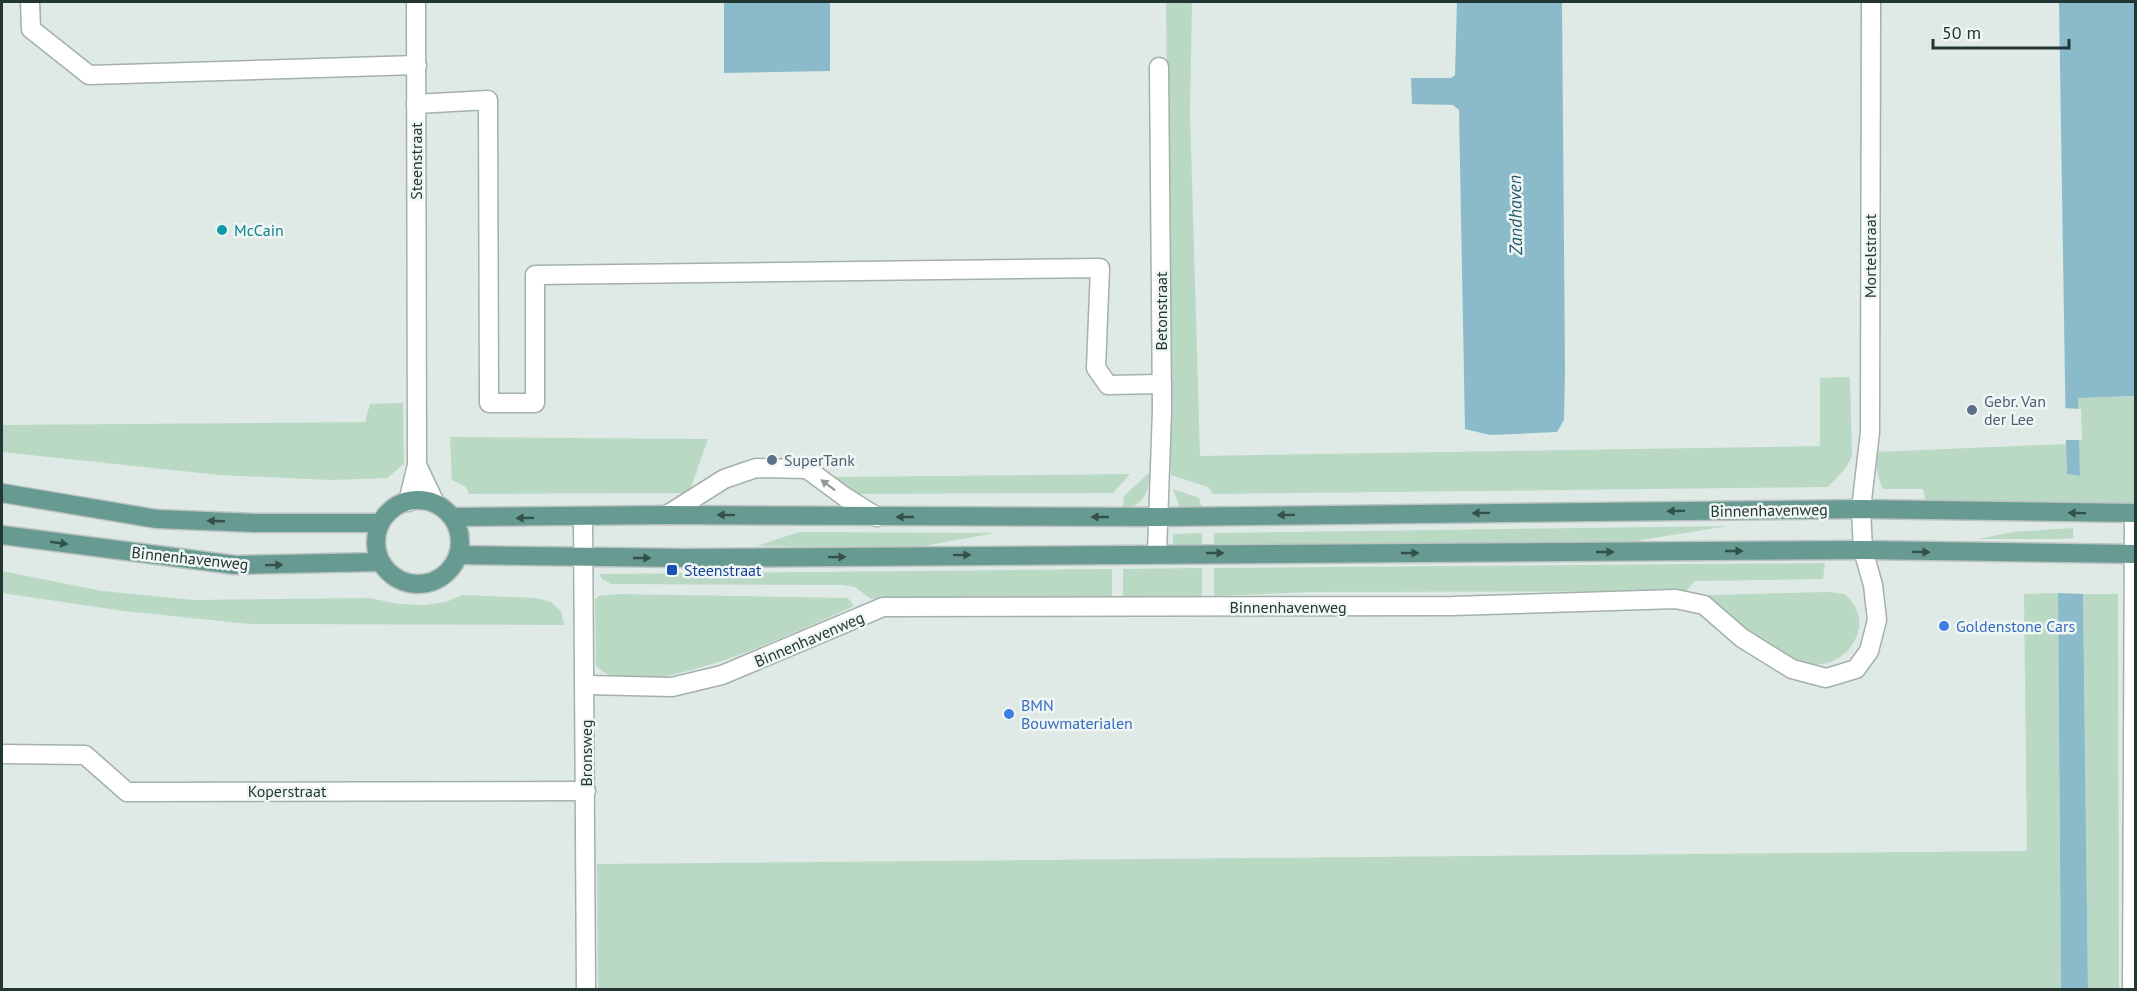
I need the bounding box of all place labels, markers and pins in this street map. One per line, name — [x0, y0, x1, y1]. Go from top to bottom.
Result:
place label: McCain — [234, 220, 284, 240]
marker: McCain — [215, 223, 229, 237]
place label: Gebr. Van der Lee — [1984, 391, 2046, 429]
marker: Gebr. Van der Lee — [1965, 403, 1979, 417]
place label: SuperTank — [784, 450, 855, 470]
marker: SuperTank — [765, 453, 779, 467]
place label: Steenstraat — [684, 560, 762, 580]
marker: Steenstraat — [665, 563, 679, 577]
place label: Goldenstone Cars — [1956, 616, 2075, 636]
marker: Goldenstone Cars — [1937, 619, 1951, 633]
place label: BMN Bouwmaterialen — [1021, 695, 1133, 733]
marker: BMN Bouwmaterialen — [1002, 707, 1016, 721]

